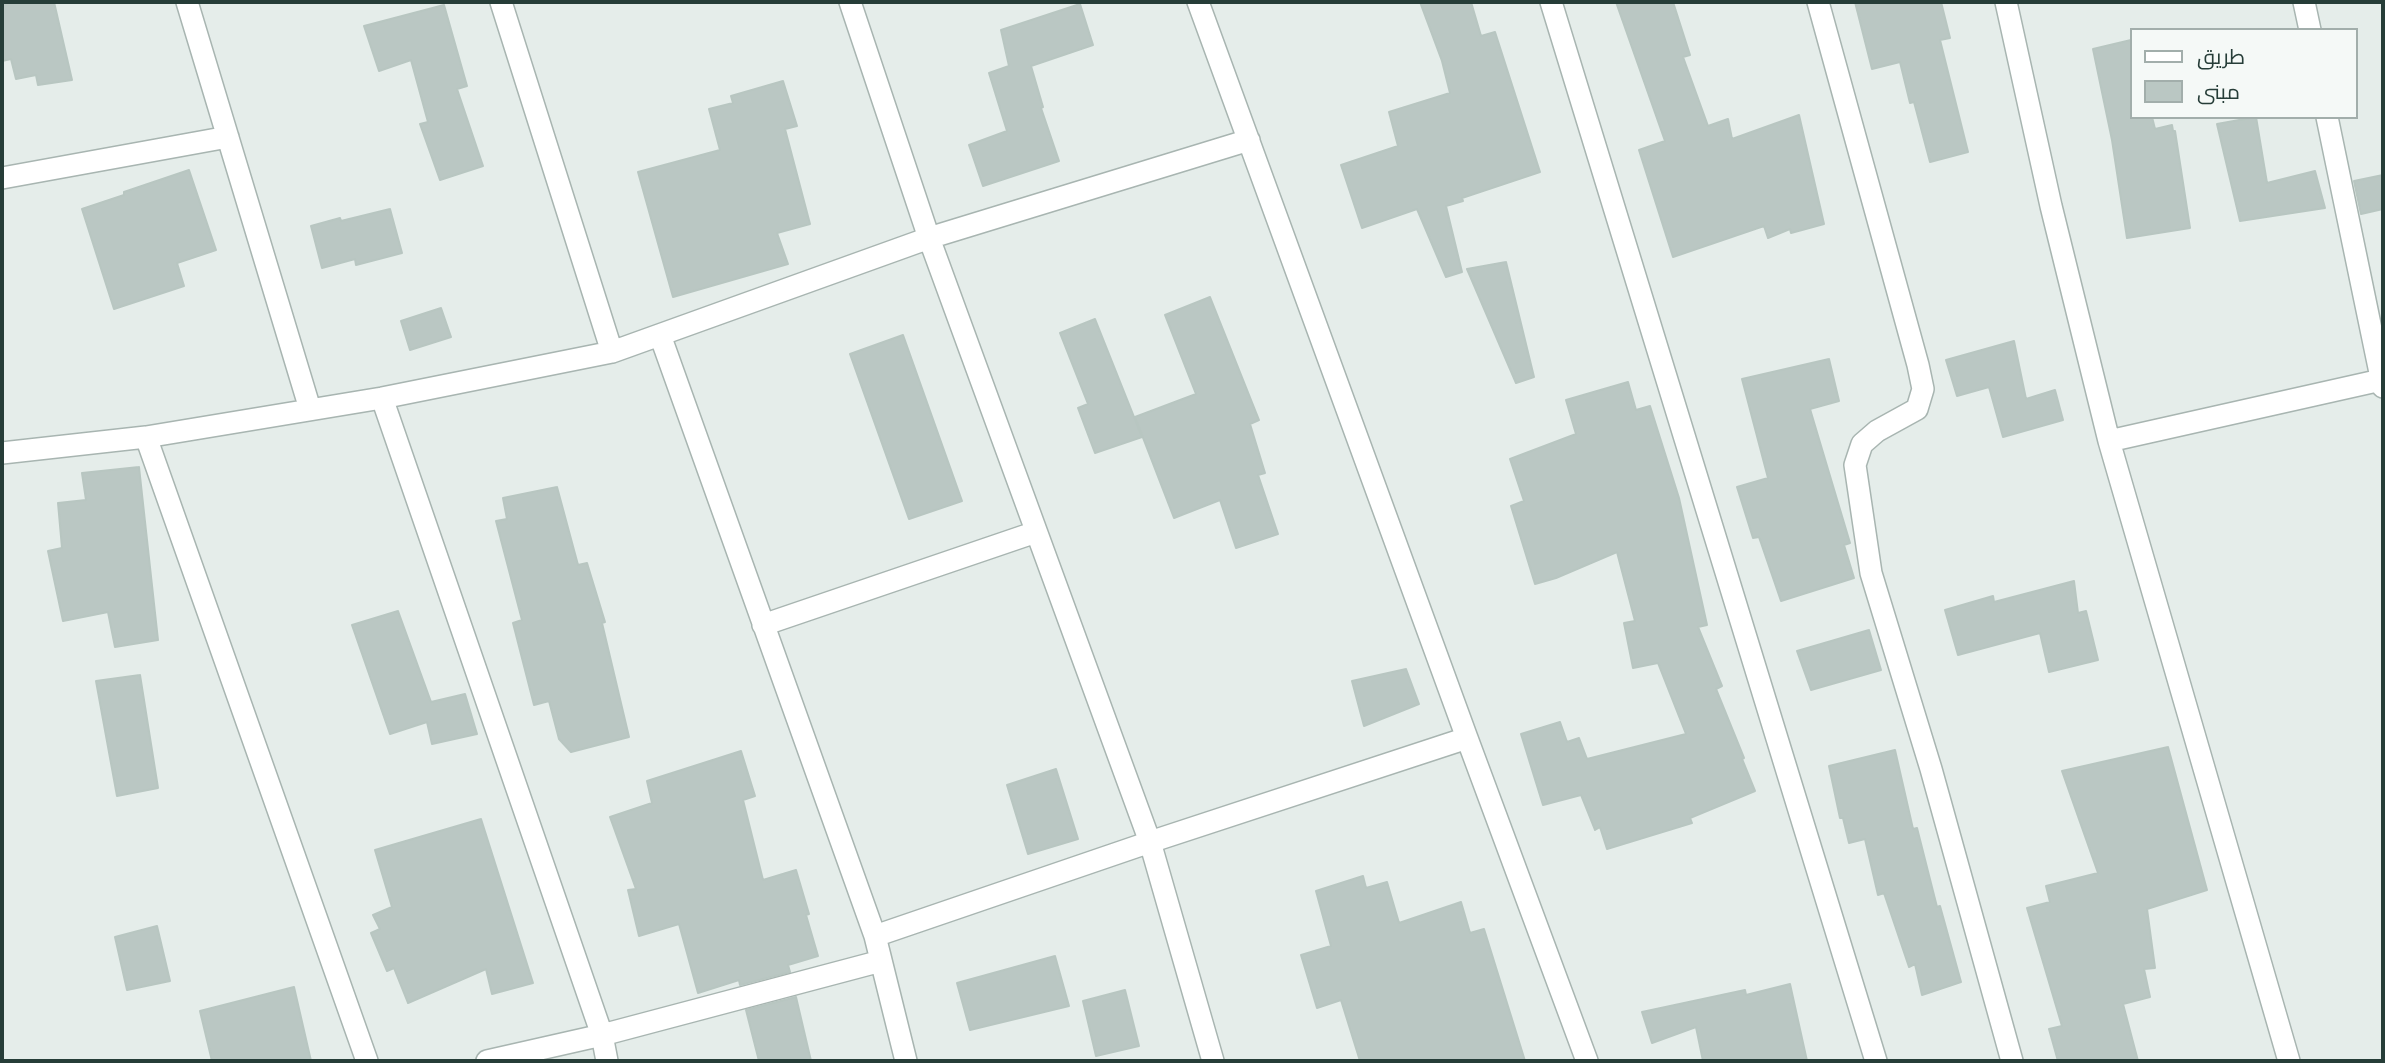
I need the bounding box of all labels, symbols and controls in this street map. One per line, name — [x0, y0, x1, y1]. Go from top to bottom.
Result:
legend — [2130, 28, 2357, 119]
text: طريق — [2197, 45, 2245, 69]
text: مبنى — [2197, 80, 2240, 104]

